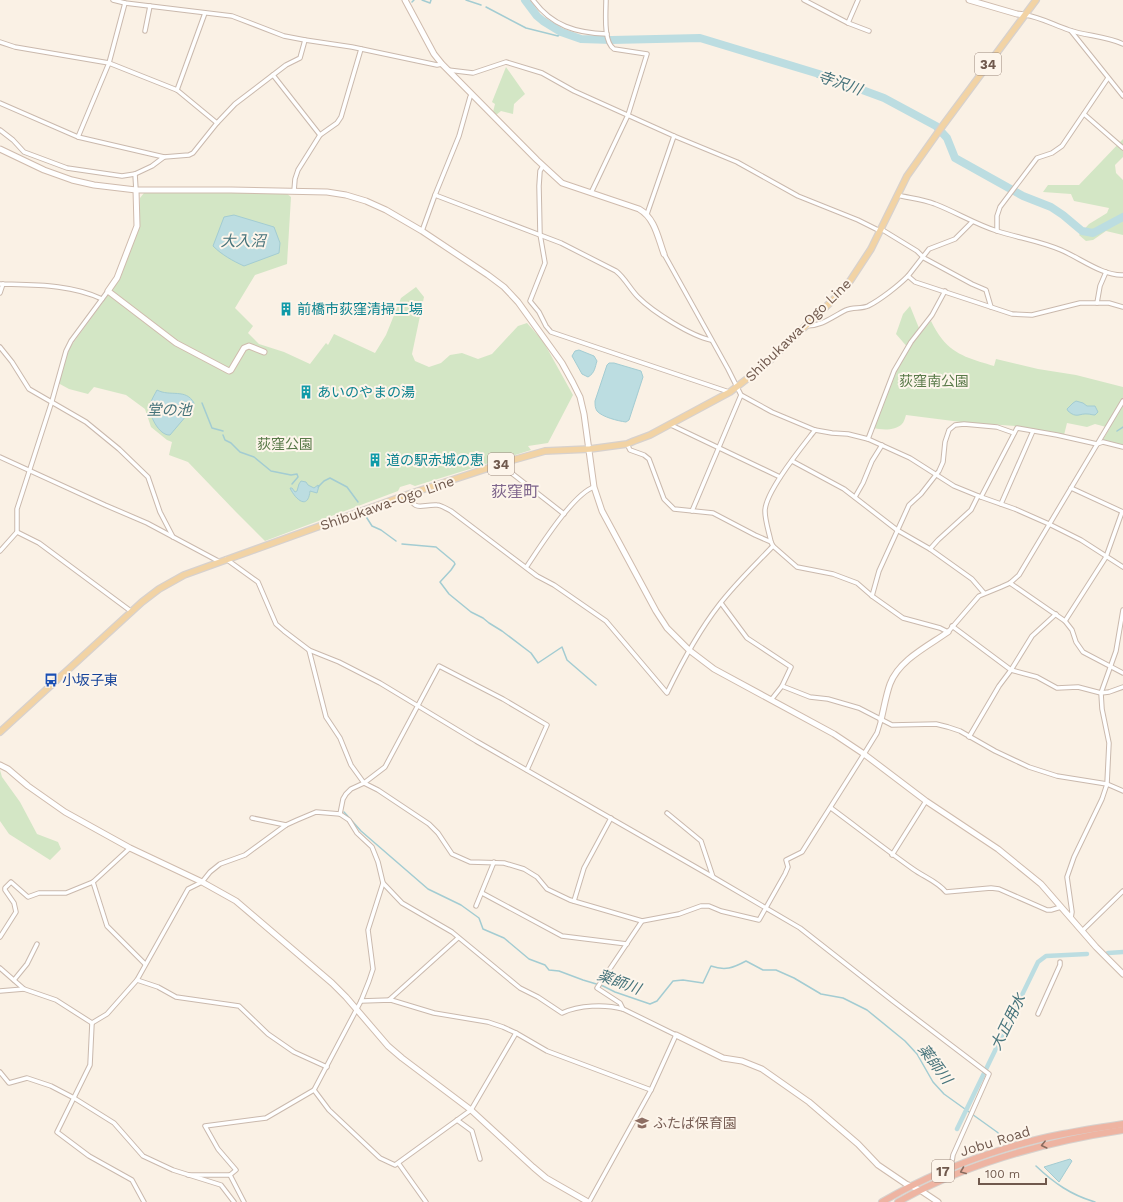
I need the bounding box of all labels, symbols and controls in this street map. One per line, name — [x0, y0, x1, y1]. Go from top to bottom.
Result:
road number: 34 — [975, 53, 1001, 75]
water label: 寺沢川 — [816, 67, 866, 99]
water label: 大入沼 — [220, 232, 267, 250]
street label: Shibukawa-Ogo Line — [742, 275, 854, 385]
building icon: 前橋市荻窪清掃工場 — [278, 301, 294, 317]
place label: 前橋市荻窪清掃工場 — [297, 301, 423, 317]
park label: 荻窪南公園 — [899, 373, 969, 389]
building icon: あいのやまの湯 — [298, 384, 314, 400]
place label: あいのやまの湯 — [317, 384, 415, 400]
water label: 堂の池 — [146, 401, 193, 419]
park label: 荻窪公園 — [257, 436, 313, 452]
building icon: 道の駅赤城の恵 — [367, 452, 383, 468]
place label: 道の駅赤城の恵 — [386, 452, 484, 468]
road number: 34 — [488, 453, 514, 475]
street label: Shibukawa-Ogo Line — [318, 473, 456, 533]
district label: 荻窪町 — [491, 482, 539, 501]
bus stop icon: 小坂子東 — [43, 672, 59, 688]
place label: 小坂子東 — [62, 672, 118, 688]
water label: 薬師川 — [595, 966, 645, 999]
water label: 大正用水 — [987, 989, 1030, 1053]
water label: 薬師川 — [914, 1041, 957, 1089]
school or university icon: ふたば保育園 — [634, 1115, 650, 1131]
place label: ふたば保育園 — [653, 1115, 737, 1131]
street label: Jobu Road — [958, 1123, 1032, 1159]
one-way arrow — [1040, 1140, 1047, 1149]
road number: 17 — [932, 1160, 954, 1182]
scale bar — [979, 1160, 1046, 1186]
one-way arrow — [959, 1166, 966, 1174]
text: 100 m — [985, 1167, 1020, 1181]

